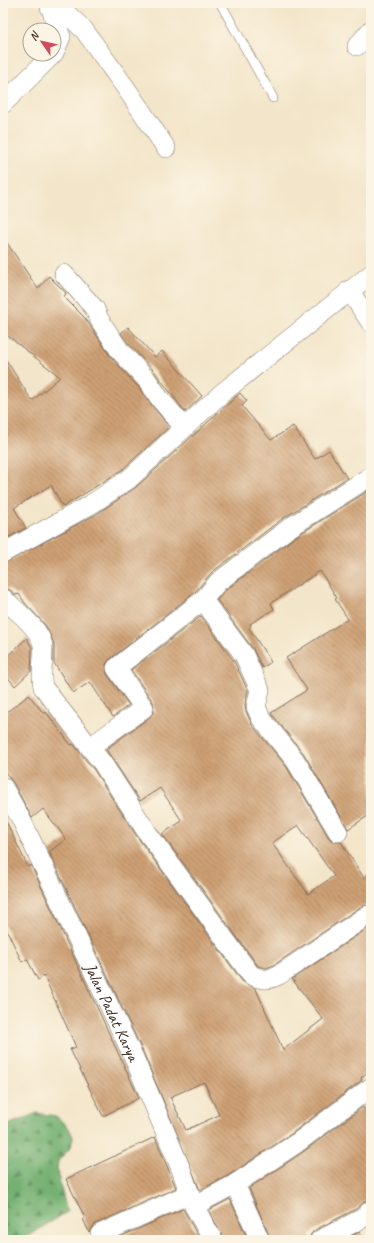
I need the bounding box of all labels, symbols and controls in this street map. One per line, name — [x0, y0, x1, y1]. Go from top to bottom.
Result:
north arrow — [22, 22, 62, 62]
text: N — [26, 28, 43, 43]
street label: Jalan Padat Karya — [79, 959, 145, 1066]

